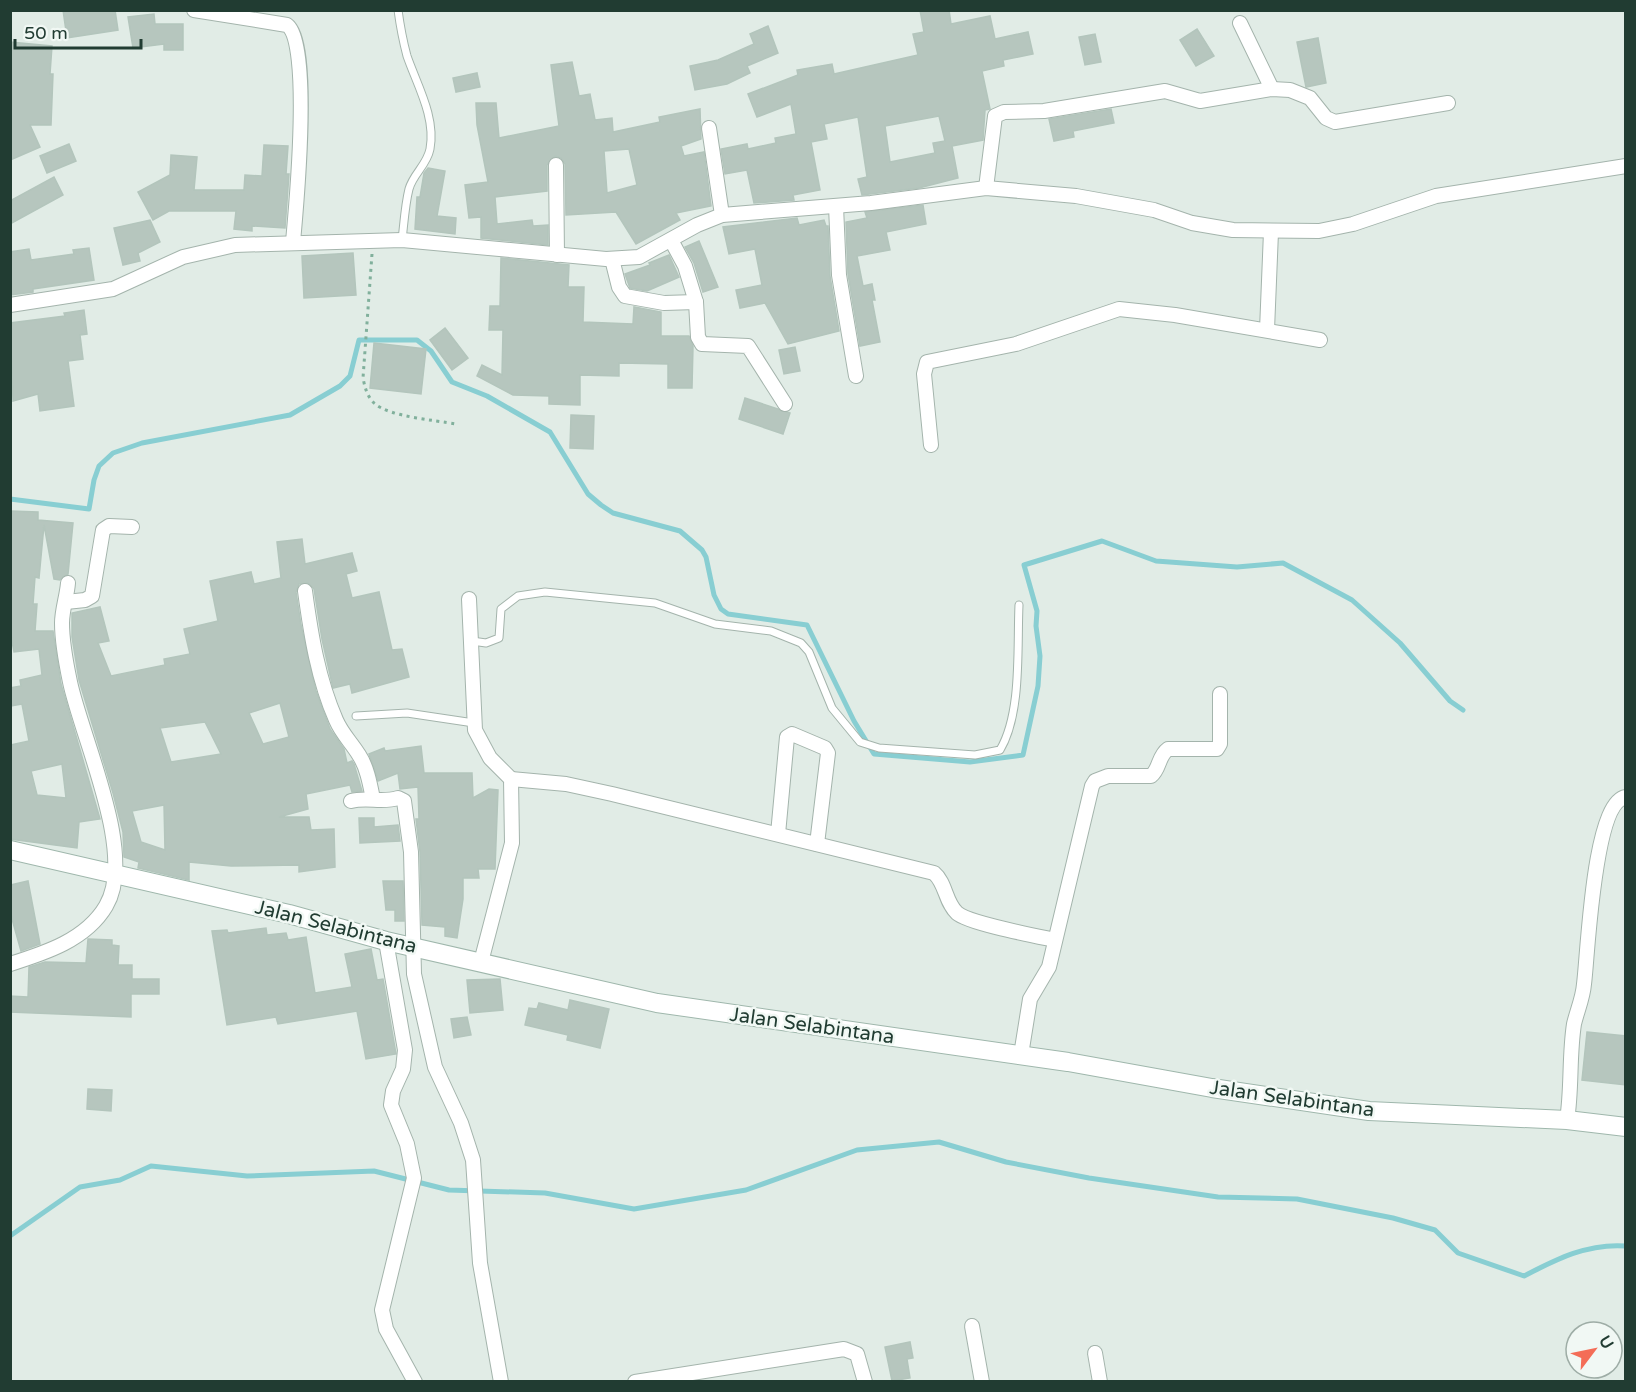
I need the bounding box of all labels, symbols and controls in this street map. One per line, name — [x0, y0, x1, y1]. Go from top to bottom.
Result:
scale bar — [15, 12, 141, 50]
text: 50 m — [24, 22, 68, 44]
street label: Jalan Selabintana — [253, 895, 419, 959]
street label: Jalan Selabintana — [728, 1003, 896, 1049]
street label: Jalan Selabintana — [1208, 1076, 1376, 1122]
north arrow — [1564, 1320, 1624, 1380]
text: U — [1594, 1332, 1618, 1353]

